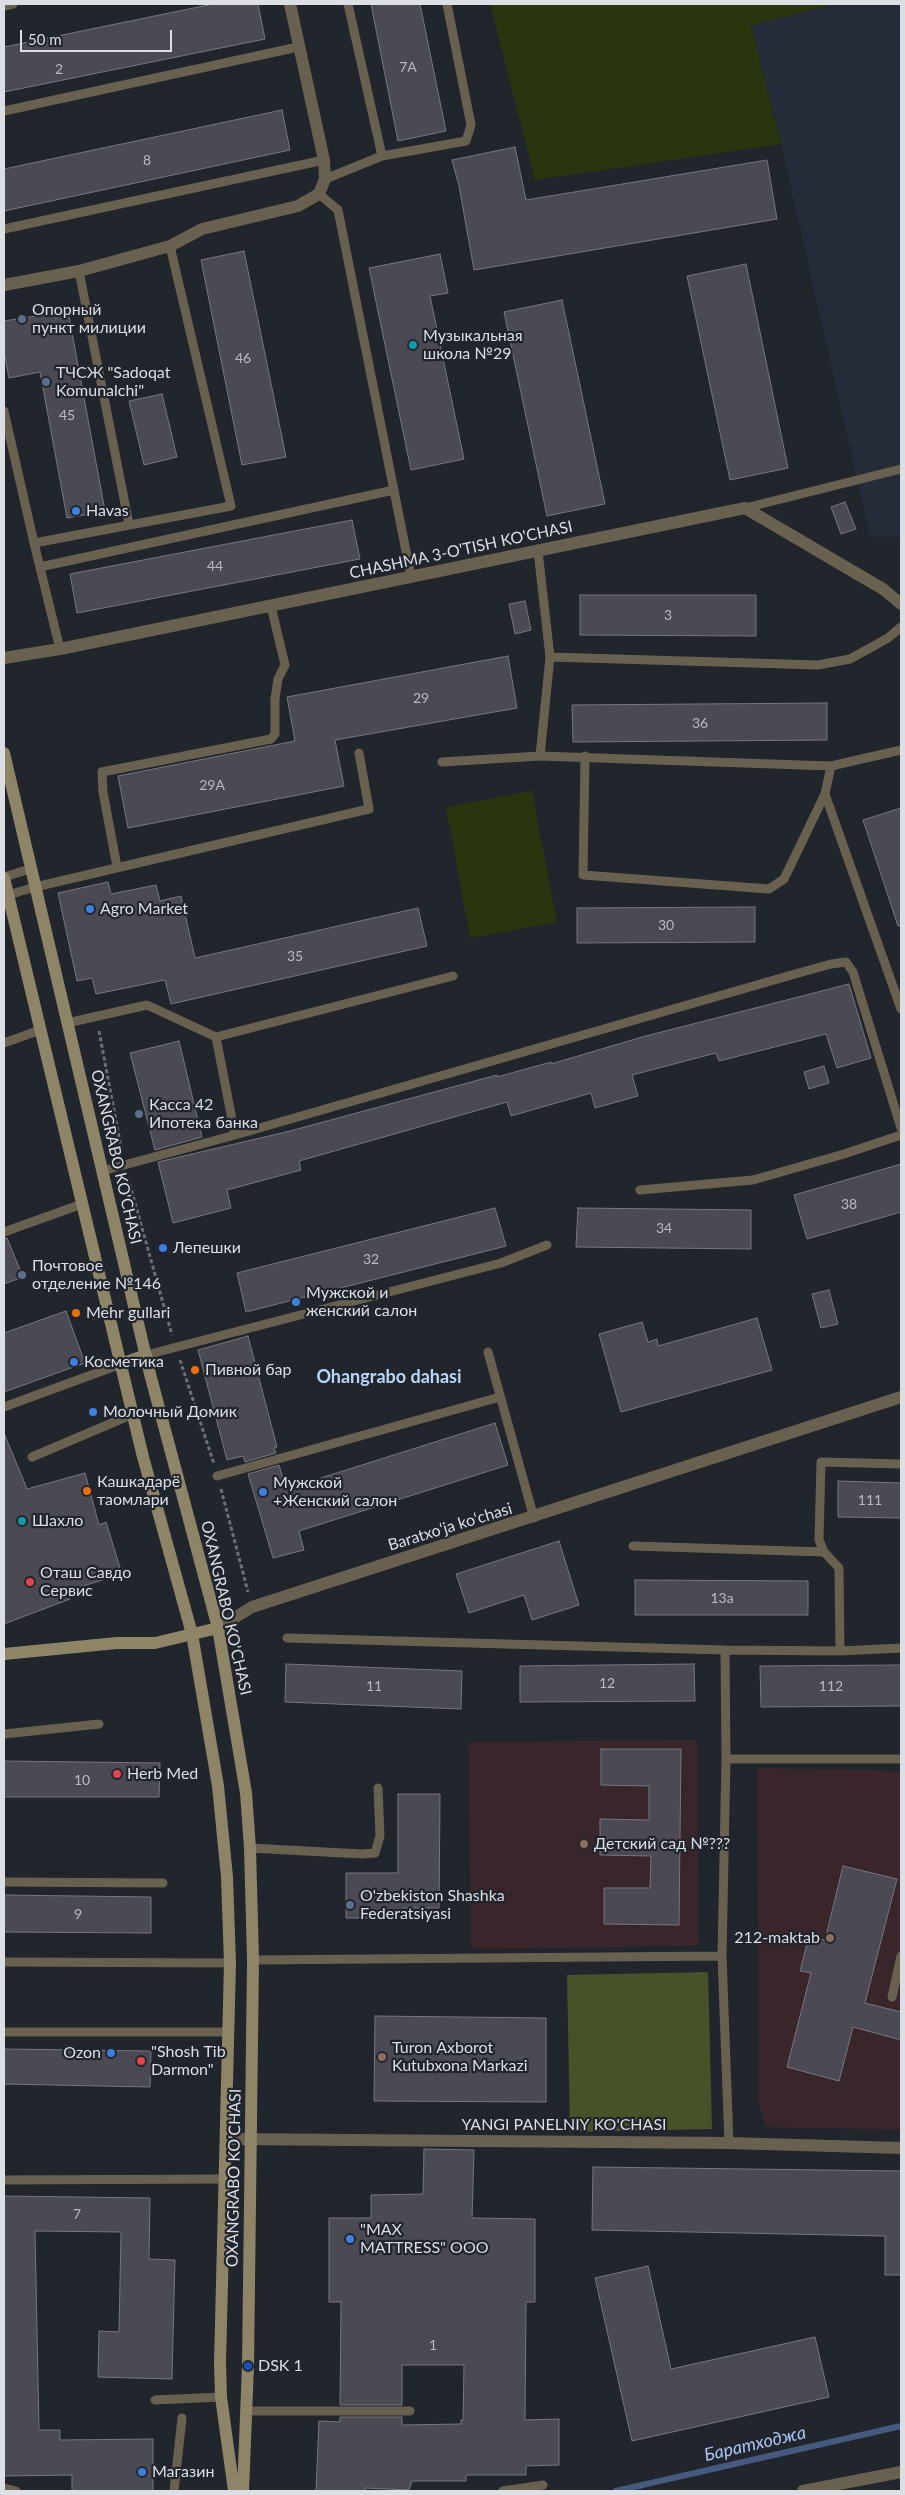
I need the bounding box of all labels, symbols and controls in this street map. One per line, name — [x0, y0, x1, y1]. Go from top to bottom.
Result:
scale bar — [22, 20, 175, 52]
text: 50 m — [28, 30, 62, 48]
house number: 7A — [399, 59, 417, 75]
house number: 2 — [55, 61, 63, 77]
house number: 8 — [143, 152, 151, 168]
place label: Опорный пункт милиции — [32, 300, 146, 338]
marker: Опорный пункт милиции — [16, 313, 28, 325]
place label: Музыкальная школа №29 — [423, 326, 523, 364]
marker: Музыкальная школа №29 — [407, 339, 419, 351]
house number: 46 — [235, 350, 251, 366]
place label: ТЧСЖ "Sadoqat Komunalchi" — [56, 363, 170, 401]
marker: ТЧСЖ "Sadoqat Komunalchi" — [40, 376, 52, 388]
house number: 45 — [59, 407, 75, 423]
place label: Havas — [86, 501, 129, 521]
marker: Havas — [70, 505, 82, 517]
street label: CHASHMA 3-O'TISH KO'CHASI — [348, 517, 574, 583]
house number: 44 — [207, 558, 223, 574]
house number: 3 — [664, 607, 672, 623]
house number: 29 — [413, 690, 429, 706]
house number: 36 — [692, 715, 708, 731]
house number: 29А — [199, 777, 225, 793]
place label: Agro Market — [100, 899, 188, 919]
marker: Agro Market — [84, 903, 96, 915]
house number: 30 — [658, 917, 674, 933]
house number: 35 — [287, 948, 303, 964]
street label: OXANGRABO KO'CHASI — [87, 1068, 145, 1246]
place label: Касса 42 Ипотека банка — [149, 1095, 258, 1133]
marker: Касса 42 Ипотека банка — [133, 1108, 145, 1120]
house number: 38 — [841, 1196, 857, 1212]
house number: 34 — [656, 1220, 672, 1236]
place label: Лепешки — [173, 1238, 241, 1258]
marker: Лепешки — [157, 1242, 169, 1254]
house number: 32 — [363, 1251, 379, 1267]
place label: Почтовое отделение №146 — [32, 1256, 161, 1294]
marker: Почтовое отделение №146 — [16, 1269, 28, 1281]
place label: Мужской и женский салон — [306, 1283, 417, 1321]
marker: Мужской и женский салон — [290, 1296, 302, 1308]
place label: Mehr gullari — [86, 1303, 170, 1323]
marker: Mehr gullari — [70, 1307, 82, 1319]
place label: Косметика — [84, 1352, 164, 1372]
marker: Косметика — [68, 1356, 80, 1368]
place label: Пивной бар — [205, 1360, 291, 1380]
marker: Пивной бар — [189, 1364, 201, 1376]
district label: Ohangrabo dahasi — [316, 1366, 462, 1388]
place label: Молочный Домик — [103, 1402, 237, 1422]
marker: Молочный Домик — [87, 1406, 99, 1418]
place label: Кашкадарё таомлари — [97, 1472, 180, 1510]
place label: Мужской +Женский салон — [273, 1473, 397, 1511]
marker: Кашкадарё таомлари — [81, 1485, 93, 1497]
marker: Мужской +Женский салон — [257, 1486, 269, 1498]
house number: 111 — [858, 1492, 882, 1508]
street label: Baratxoʻja koʻchasi — [386, 1499, 514, 1555]
place label: Шахло — [32, 1511, 83, 1531]
marker: Шахло — [16, 1515, 28, 1527]
street label: OXANGRABO KO'CHASI — [197, 1519, 255, 1697]
place label: Оташ Савдо Сервис — [40, 1563, 131, 1601]
marker: Оташ Савдо Сервис — [24, 1576, 36, 1588]
house number: 13а — [710, 1590, 734, 1606]
house number: 12 — [599, 1675, 615, 1691]
house number: 11 — [366, 1678, 382, 1694]
house number: 112 — [819, 1678, 843, 1694]
place label: Herb Med — [127, 1764, 198, 1784]
marker: Herb Med — [111, 1768, 123, 1780]
house number: 10 — [74, 1772, 90, 1788]
place label: Детский сад №??? — [594, 1834, 730, 1854]
marker: Детский сад №??? — [578, 1838, 590, 1850]
place label: O'zbekiston Shashka Federatsiyasi — [360, 1886, 505, 1924]
marker: O'zbekiston Shashka Federatsiyasi — [344, 1899, 356, 1911]
house number: 9 — [74, 1906, 82, 1922]
place label: 212-maktab — [734, 1928, 820, 1948]
marker: 212-maktab — [824, 1932, 836, 1944]
place label: Turon Axborot Kutubxona Markazi — [392, 2038, 528, 2076]
place label: "Shosh Tib Darmon" — [151, 2042, 226, 2080]
place label: Ozon — [63, 2043, 101, 2063]
marker: Ozon — [105, 2047, 117, 2059]
marker: Turon Axborot Kutubxona Markazi — [376, 2051, 388, 2063]
marker: "Shosh Tib Darmon" — [135, 2055, 147, 2067]
street label: OXANGRABO KO'CHASI — [223, 2089, 245, 2267]
street label: YANGI PANELNIY KO'CHASI — [461, 2115, 667, 2135]
house number: 7 — [73, 2206, 81, 2222]
place label: "MAX MATTRESS" ООО — [360, 2220, 489, 2258]
marker: "MAX MATTRESS" ООО — [344, 2233, 356, 2245]
house number: 1 — [429, 2337, 437, 2353]
place label: DSK 1 — [258, 2356, 303, 2376]
marker: DSK 1 — [242, 2360, 254, 2372]
water label: Баратходжа — [702, 2422, 808, 2466]
place label: Магазин — [152, 2462, 214, 2482]
marker: Магазин — [136, 2466, 148, 2478]

